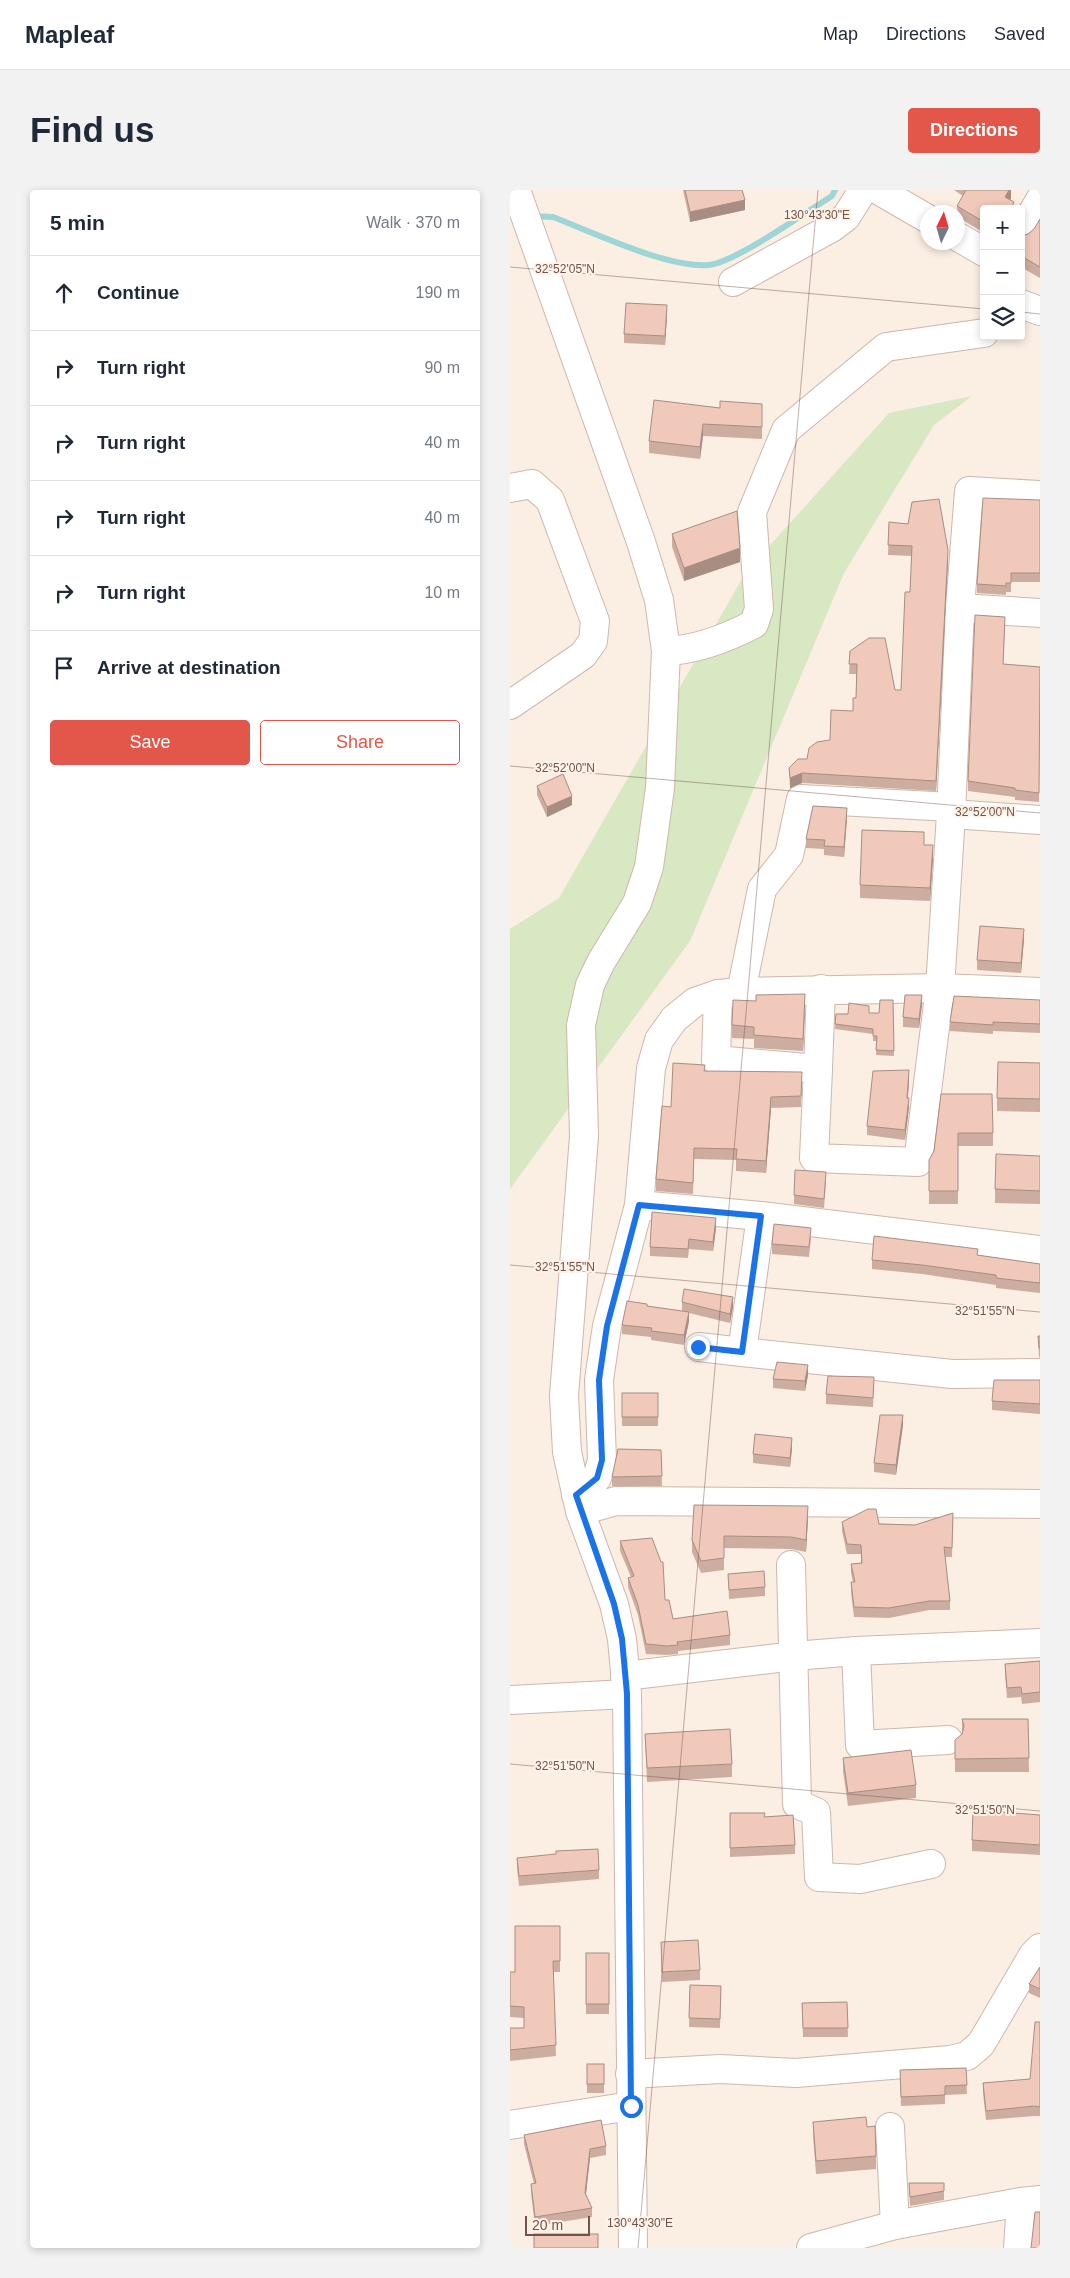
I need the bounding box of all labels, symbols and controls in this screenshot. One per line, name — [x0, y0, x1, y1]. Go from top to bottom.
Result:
text: Mapleaf — [25, 21, 114, 48]
text: Map — [823, 24, 858, 44]
text: Directions — [886, 24, 966, 44]
text: Saved — [994, 24, 1045, 44]
button: Directions — [908, 108, 1040, 153]
text: Find us — [30, 110, 154, 149]
north arrow — [920, 205, 965, 250]
map controls — [980, 205, 1025, 340]
button: + — [980, 205, 1025, 250]
text: 130°43'30"E — [784, 208, 850, 222]
text: 5 min — [50, 211, 105, 234]
text: Walk · 370 m — [366, 214, 460, 231]
button: − — [980, 250, 1025, 295]
text: 32°52'05"N — [535, 262, 595, 276]
icon: ahead — [50, 279, 78, 307]
text: Continue — [97, 282, 179, 303]
text: 190 m — [416, 284, 460, 301]
button: layers — [980, 295, 1025, 340]
icon: right — [50, 354, 78, 382]
text: Turn right — [97, 357, 185, 378]
text: 90 m — [424, 359, 460, 376]
icon: right — [50, 429, 78, 457]
text: Turn right — [97, 432, 185, 453]
text: 40 m — [424, 434, 460, 451]
icon: right — [50, 504, 78, 532]
text: Turn right — [97, 507, 185, 528]
text: 40 m — [424, 509, 460, 526]
icon: right — [50, 579, 78, 607]
text: Turn right — [97, 582, 185, 603]
text: 10 m — [424, 584, 460, 601]
icon: arrive — [50, 654, 78, 682]
text: Arrive at destination — [97, 657, 281, 678]
button: Save — [50, 720, 250, 765]
button: Share — [260, 720, 460, 765]
text: 32°52'00"N — [535, 761, 595, 775]
text: 32°52'00"N — [955, 805, 1015, 819]
text: 32°51'55"N — [535, 1260, 595, 1274]
text: 32°51'55"N — [955, 1304, 1015, 1318]
route end — [687, 1336, 710, 1359]
text: 32°51'50"N — [535, 1759, 595, 1773]
text: 32°51'50"N — [955, 1803, 1015, 1817]
route start — [620, 2095, 643, 2118]
scale bar — [525, 2213, 590, 2236]
text: 130°43'30"E — [607, 2216, 673, 2230]
text: 20 m — [532, 2217, 563, 2233]

